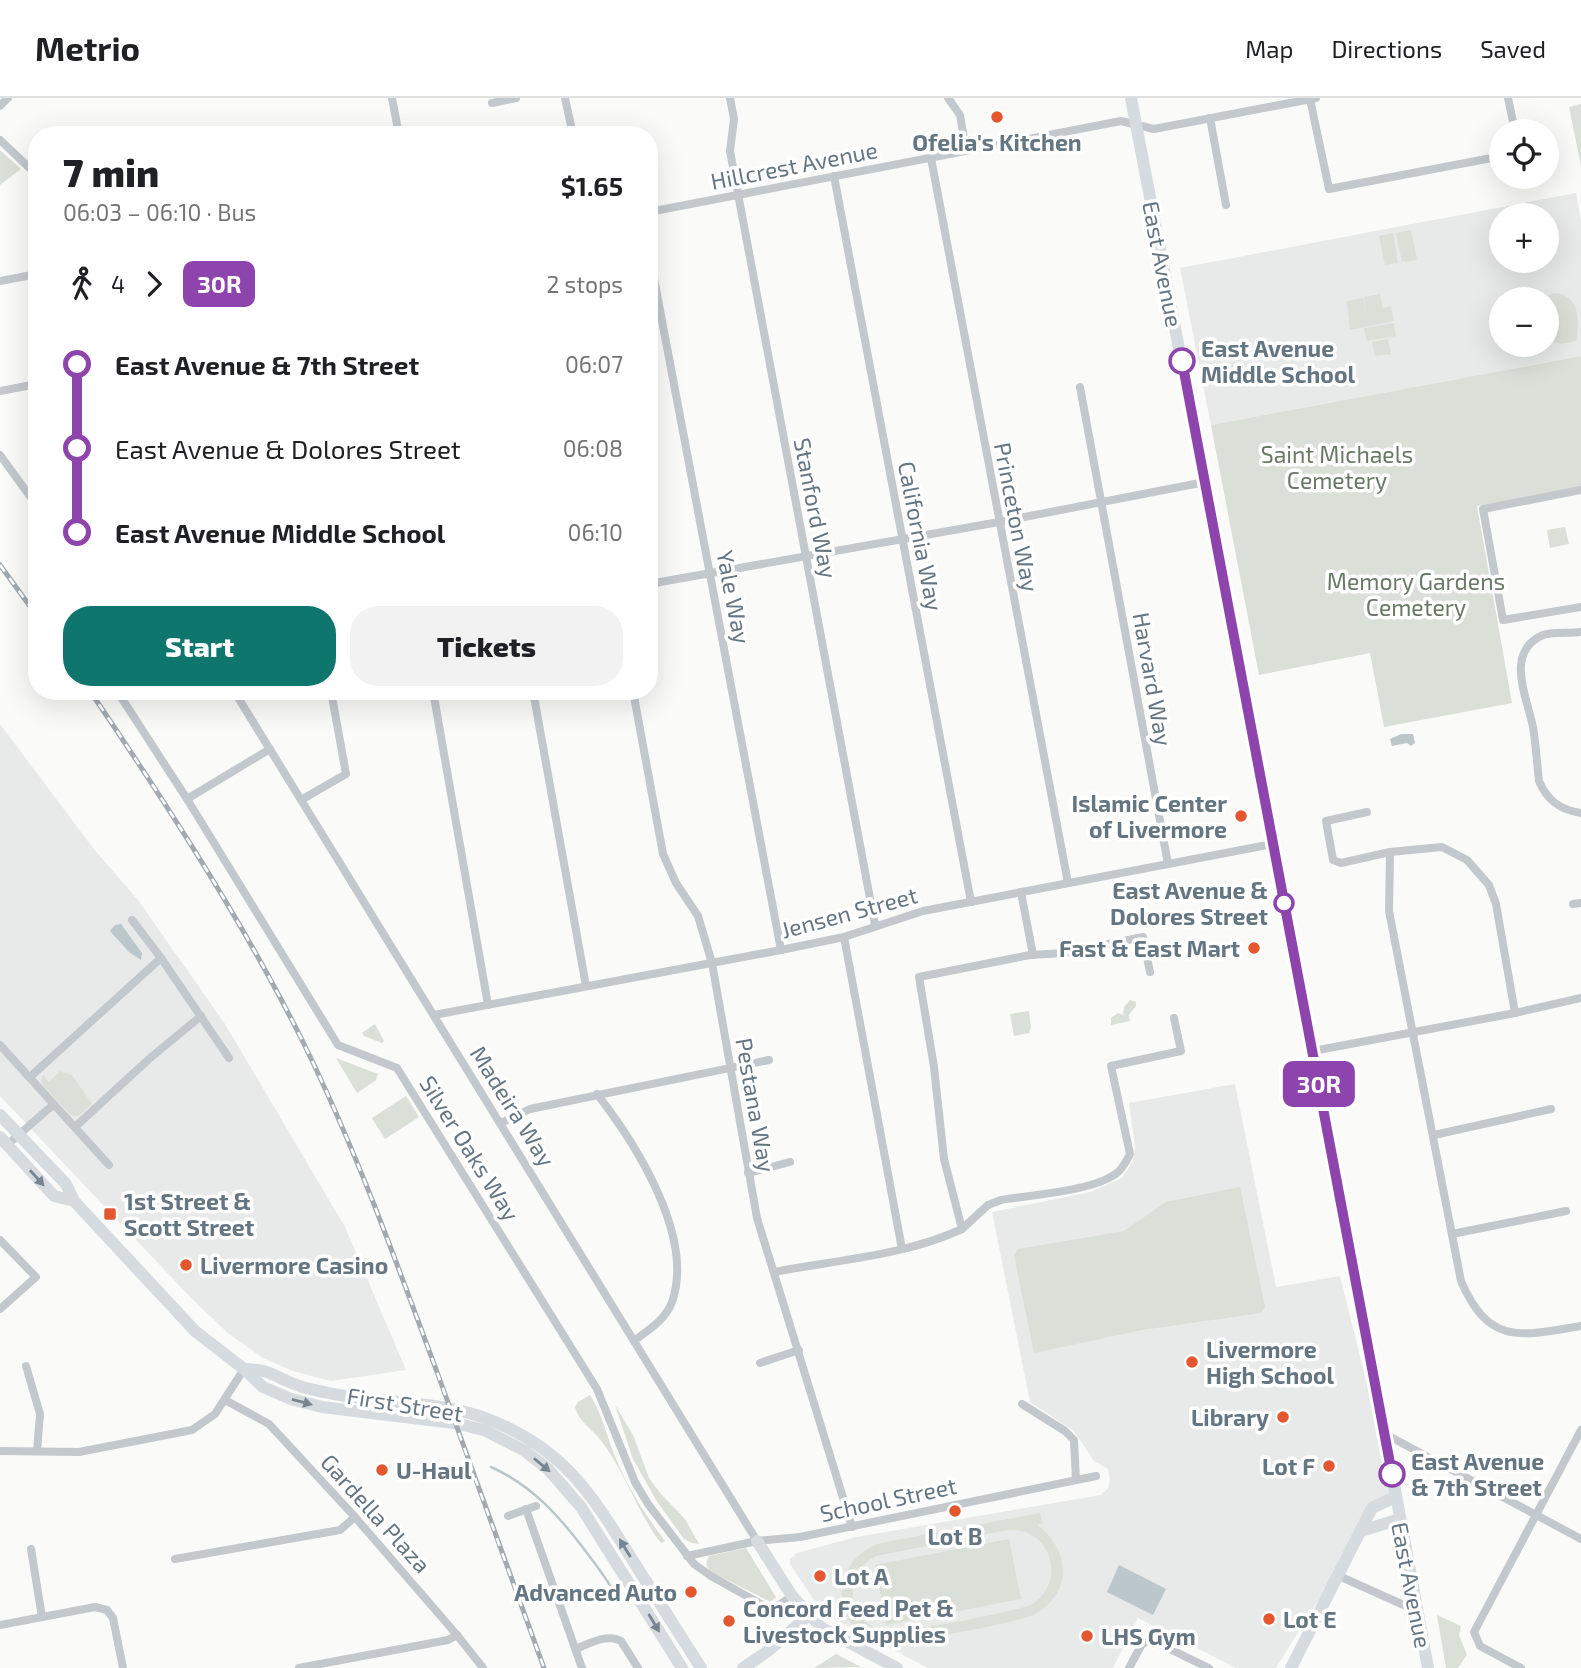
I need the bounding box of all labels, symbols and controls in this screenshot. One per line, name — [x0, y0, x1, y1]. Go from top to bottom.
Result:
text: Metrio — [35, 28, 140, 68]
text: Map — [1245, 34, 1293, 63]
text: Directions — [1331, 34, 1442, 63]
text: Saved — [1480, 34, 1546, 63]
marker: Ofelia's Kitchen — [989, 109, 1005, 125]
map controls — [1489, 119, 1559, 357]
button: locate — [1489, 119, 1559, 189]
place label: Ofelia's Kitchen — [912, 128, 1082, 156]
street label: Hillcrest Avenue — [708, 135, 880, 195]
text: 7 min — [63, 149, 159, 195]
text: $1.65 — [561, 170, 623, 201]
text: 06:03 – 06:10 · Bus — [63, 198, 256, 226]
street label: East Avenue — [1137, 199, 1189, 329]
button: + — [1489, 203, 1559, 273]
icon: walk — [63, 265, 101, 303]
icon: forward — [135, 265, 173, 303]
text: 30R — [197, 269, 241, 298]
text: 4 — [111, 270, 125, 298]
text: 2 stops — [546, 270, 623, 298]
button: − — [1489, 287, 1559, 357]
place label: East Avenue Middle School — [1201, 334, 1355, 388]
marker: East Avenue Middle School — [1169, 348, 1195, 374]
text: East Avenue & 7th Street — [115, 349, 419, 380]
text: 06:07 — [565, 350, 623, 378]
text: East Avenue & Dolores Street — [115, 433, 461, 464]
text: 06:08 — [563, 434, 623, 462]
street label: Stanford Way — [789, 435, 843, 581]
street label: Princeton Way — [989, 440, 1045, 594]
park label: Saint Michaels Cemetery — [1261, 440, 1413, 494]
street label: California Way — [893, 459, 949, 613]
text: East Avenue Middle School — [115, 517, 445, 548]
text: 06:10 — [568, 518, 623, 546]
street label: Yale Way — [711, 548, 757, 646]
park label: Memory Gardens Cemetery — [1327, 567, 1505, 621]
button: Start — [63, 606, 336, 686]
button: Tickets — [350, 606, 623, 686]
street label: Harvard Way — [1127, 610, 1179, 748]
place label: Islamic Center of Livermore — [1072, 789, 1227, 843]
marker: Islamic Center of Livermore — [1233, 808, 1249, 824]
place label: East Avenue & Dolores Street — [1110, 876, 1268, 930]
street label: Jensen Street — [778, 880, 920, 944]
marker: East Avenue & Dolores Street — [1274, 893, 1294, 913]
place label: Fast & East Mart — [1059, 934, 1240, 962]
marker: Fast & East Mart — [1246, 940, 1262, 956]
street label: Pestana Way — [730, 1036, 782, 1174]
street label: Madeira Way — [465, 1040, 561, 1172]
line badge: 30R — [1279, 1061, 1359, 1107]
text: 30R — [1297, 1069, 1341, 1098]
street label: Silver Oaks Way — [414, 1070, 526, 1226]
one-way arrow — [29, 1169, 45, 1187]
place label: 1st Street & Scott Street — [124, 1187, 254, 1241]
marker: 1st Street & Scott Street — [102, 1206, 118, 1222]
place label: Livermore Casino — [200, 1251, 388, 1279]
marker: Livermore Casino — [178, 1257, 194, 1273]
place label: Livermore High School — [1206, 1335, 1335, 1389]
marker: Livermore High School — [1184, 1354, 1200, 1370]
street label: First Street — [345, 1381, 465, 1427]
one-way arrow — [291, 1397, 313, 1408]
place label: Library — [1191, 1403, 1269, 1431]
marker: Library — [1275, 1409, 1291, 1425]
place label: East Avenue & 7th Street — [1411, 1447, 1544, 1501]
street label: Gardella Plaza — [315, 1448, 437, 1578]
place label: Lot F — [1262, 1452, 1315, 1480]
place label: U-Haul — [396, 1456, 472, 1484]
one-way arrow — [533, 1457, 551, 1472]
marker: Lot F — [1321, 1458, 1337, 1474]
marker: East Avenue & 7th Street — [1379, 1461, 1405, 1487]
marker: U-Haul — [374, 1462, 390, 1478]
street label: School Street — [817, 1471, 959, 1527]
marker: Lot B — [947, 1503, 963, 1519]
street label: East Avenue — [1386, 1520, 1438, 1650]
place label: Lot B — [928, 1522, 982, 1550]
one-way arrow — [619, 1539, 632, 1558]
place label: Lot A — [834, 1562, 889, 1590]
marker: Lot A — [812, 1568, 828, 1584]
place label: Advanced Auto — [514, 1578, 677, 1606]
marker: Advanced Auto — [683, 1584, 699, 1600]
place label: Concord Feed Pet & Livestock Supplies — [743, 1594, 954, 1648]
place label: Lot E — [1283, 1605, 1337, 1633]
marker: Lot E — [1261, 1611, 1277, 1627]
marker: Concord Feed Pet & Livestock Supplies — [721, 1613, 737, 1629]
one-way arrow — [648, 1614, 661, 1633]
place label: LHS Gym — [1101, 1622, 1196, 1650]
marker: LHS Gym — [1079, 1628, 1095, 1644]

